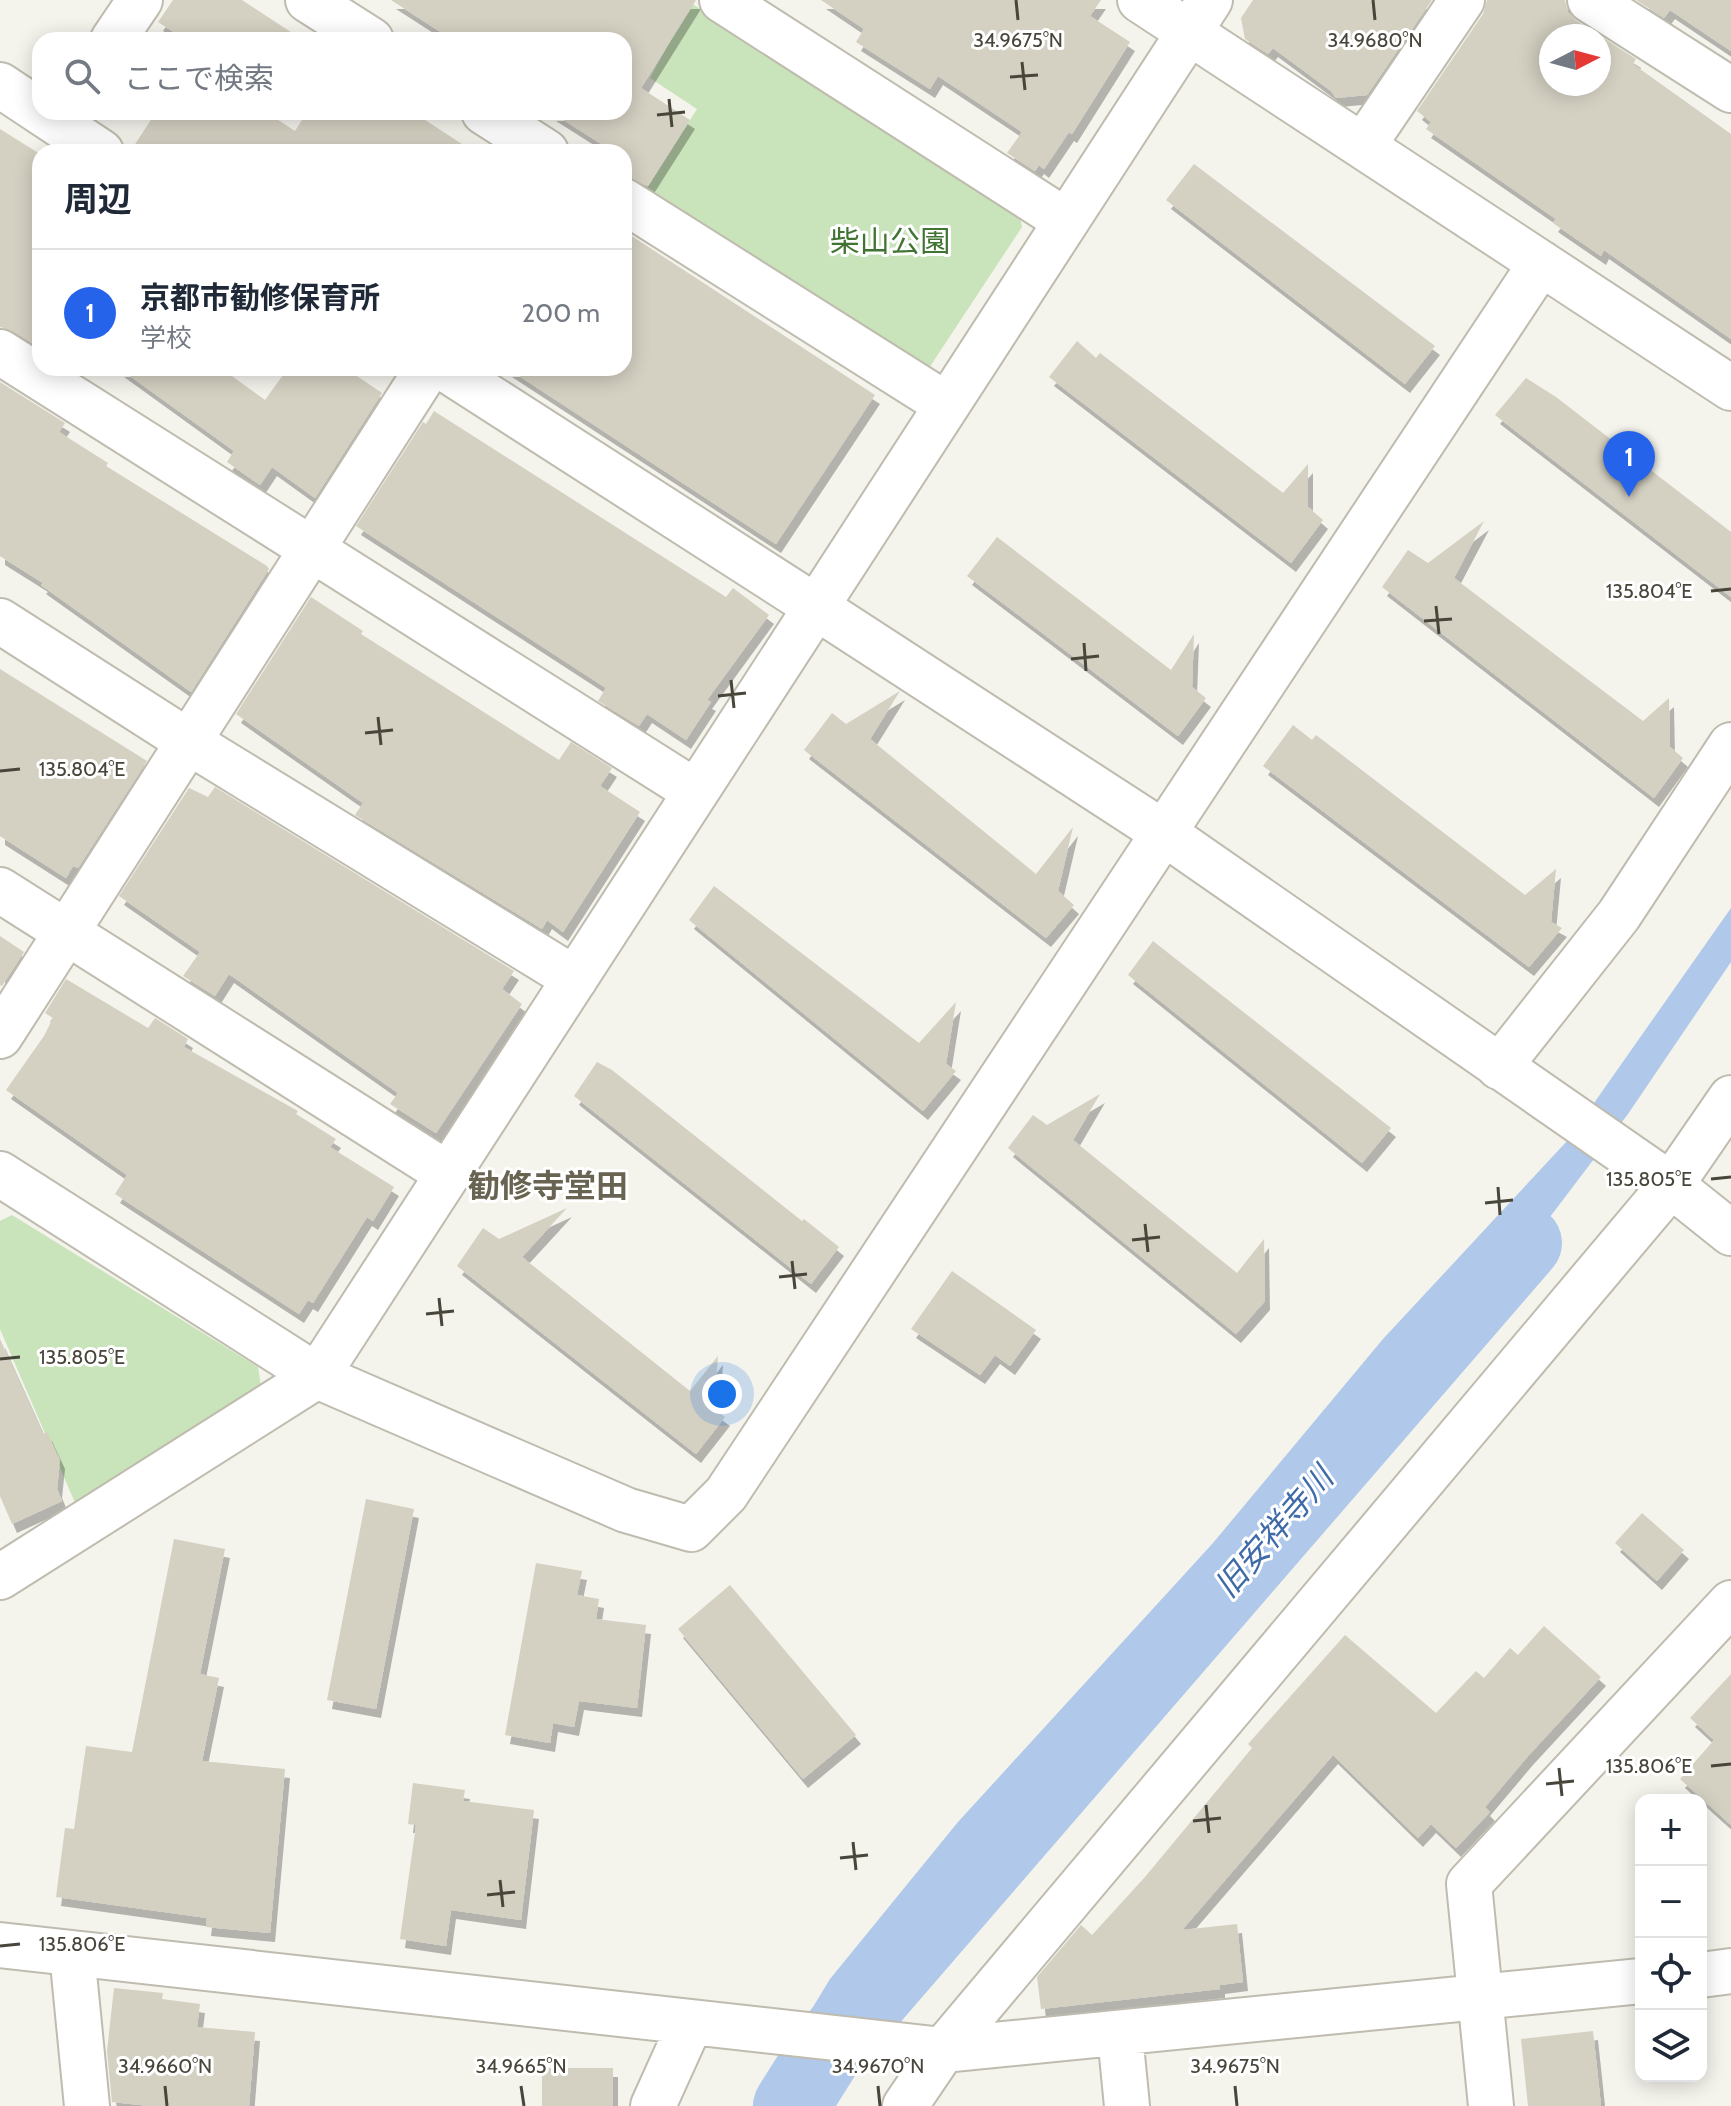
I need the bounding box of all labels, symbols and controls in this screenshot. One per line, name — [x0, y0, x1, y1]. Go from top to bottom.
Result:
north arrow — [1539, 24, 1611, 96]
text: 34.9675°N — [973, 28, 1063, 52]
text: 34.9680°N — [1328, 28, 1422, 52]
search box — [32, 32, 632, 120]
icon: search — [60, 54, 104, 98]
text: ここで検索 — [124, 60, 274, 97]
text: 周辺 — [64, 178, 132, 220]
park label: 柴山公園 — [830, 223, 950, 260]
text: 京都市勧修保育所 — [140, 279, 380, 316]
text: 1 — [85, 297, 95, 329]
text: 200 m — [521, 297, 600, 329]
text: 学校 — [140, 322, 192, 354]
pin: 1 — [1603, 431, 1655, 497]
text: 135.804°E — [1606, 579, 1692, 603]
text: 135.804°E — [39, 757, 125, 781]
district label: 勧修寺堂田 — [468, 1166, 628, 1205]
text: 135.805°E — [1606, 1167, 1692, 1191]
text: 135.805°E — [39, 1345, 125, 1369]
your location — [702, 1374, 742, 1414]
water label: 旧安祥寺川 — [1206, 1456, 1343, 1605]
text: 135.806°E — [1606, 1754, 1692, 1778]
map controls — [1635, 1794, 1707, 2082]
button: + — [1635, 1794, 1707, 1866]
button: − — [1635, 1866, 1707, 1938]
text: 135.806°E — [39, 1932, 125, 1956]
button: locate — [1635, 1938, 1707, 2010]
button: layers — [1635, 2010, 1707, 2082]
text: 34.9660°N — [118, 2054, 212, 2078]
text: 34.9665°N — [475, 2054, 567, 2078]
text: 34.9670°N — [832, 2054, 924, 2078]
text: 34.9675°N — [1190, 2054, 1280, 2078]

